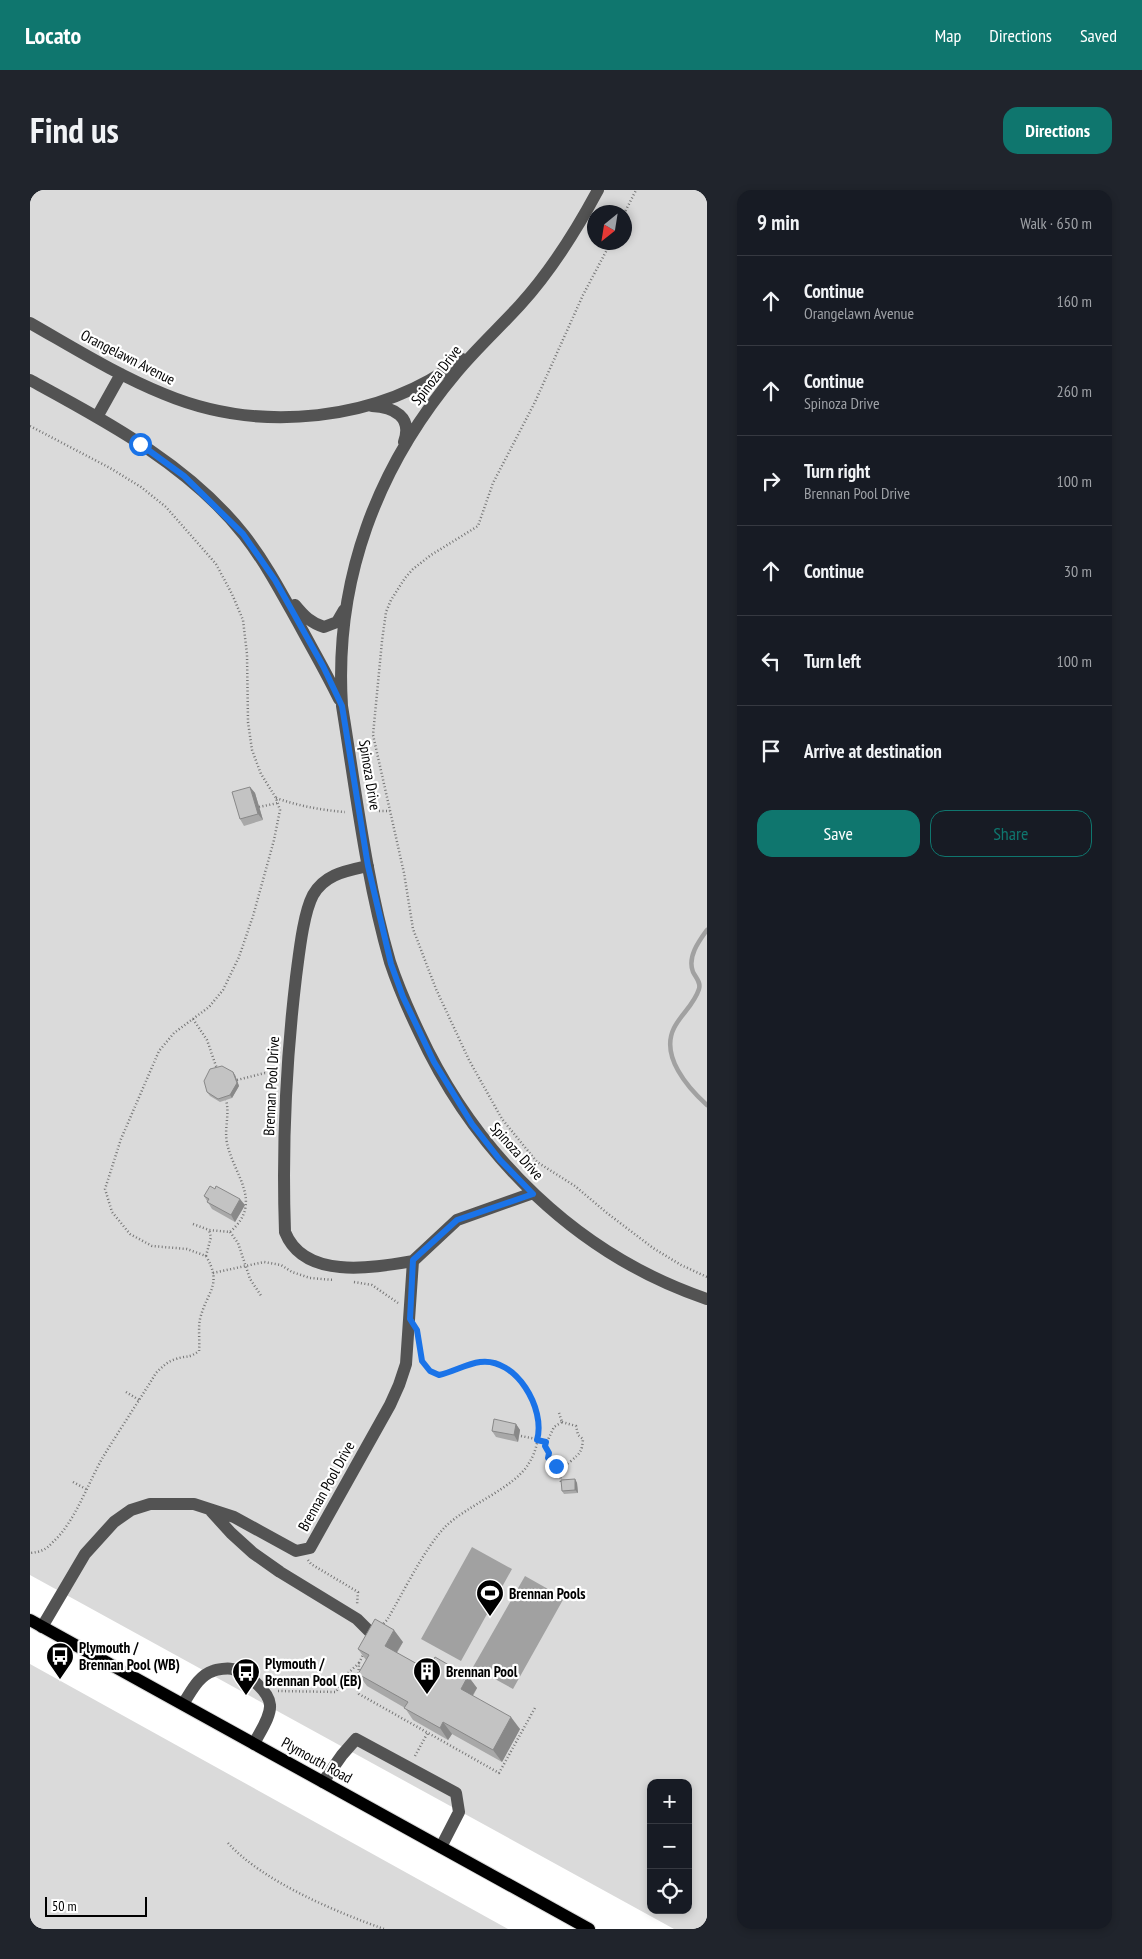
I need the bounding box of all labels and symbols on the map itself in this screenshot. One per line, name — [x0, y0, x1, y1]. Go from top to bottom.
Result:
north arrow — [587, 205, 632, 250]
street label: Orangelawn Avenue — [78, 325, 178, 389]
street label: Spinoza Drive — [407, 341, 465, 409]
route start — [129, 433, 152, 456]
street label: Spinoza Drive — [355, 738, 385, 812]
street label: Brennan Pool Drive — [259, 1036, 283, 1136]
street label: Spinoza Drive — [486, 1118, 548, 1184]
street label: Brennan Pool Drive — [294, 1438, 358, 1534]
route end — [545, 1455, 568, 1478]
sports icon: Brennan Pools — [475, 1578, 505, 1617]
place label: Brennan Pools — [509, 1584, 586, 1603]
place label: Plymouth / Brennan Pool (WB) — [79, 1638, 180, 1674]
bus stop icon: Plymouth / Brennan Pool (WB) — [45, 1641, 75, 1680]
place label: Plymouth / Brennan Pool (EB) — [265, 1654, 362, 1690]
building icon: Brennan Pool — [412, 1656, 442, 1695]
bus stop icon: Plymouth / Brennan Pool (EB) — [231, 1657, 261, 1696]
place label: Brennan Pool — [446, 1662, 518, 1681]
street label: Plymouth Road — [278, 1733, 356, 1787]
scale bar — [45, 1894, 148, 1917]

